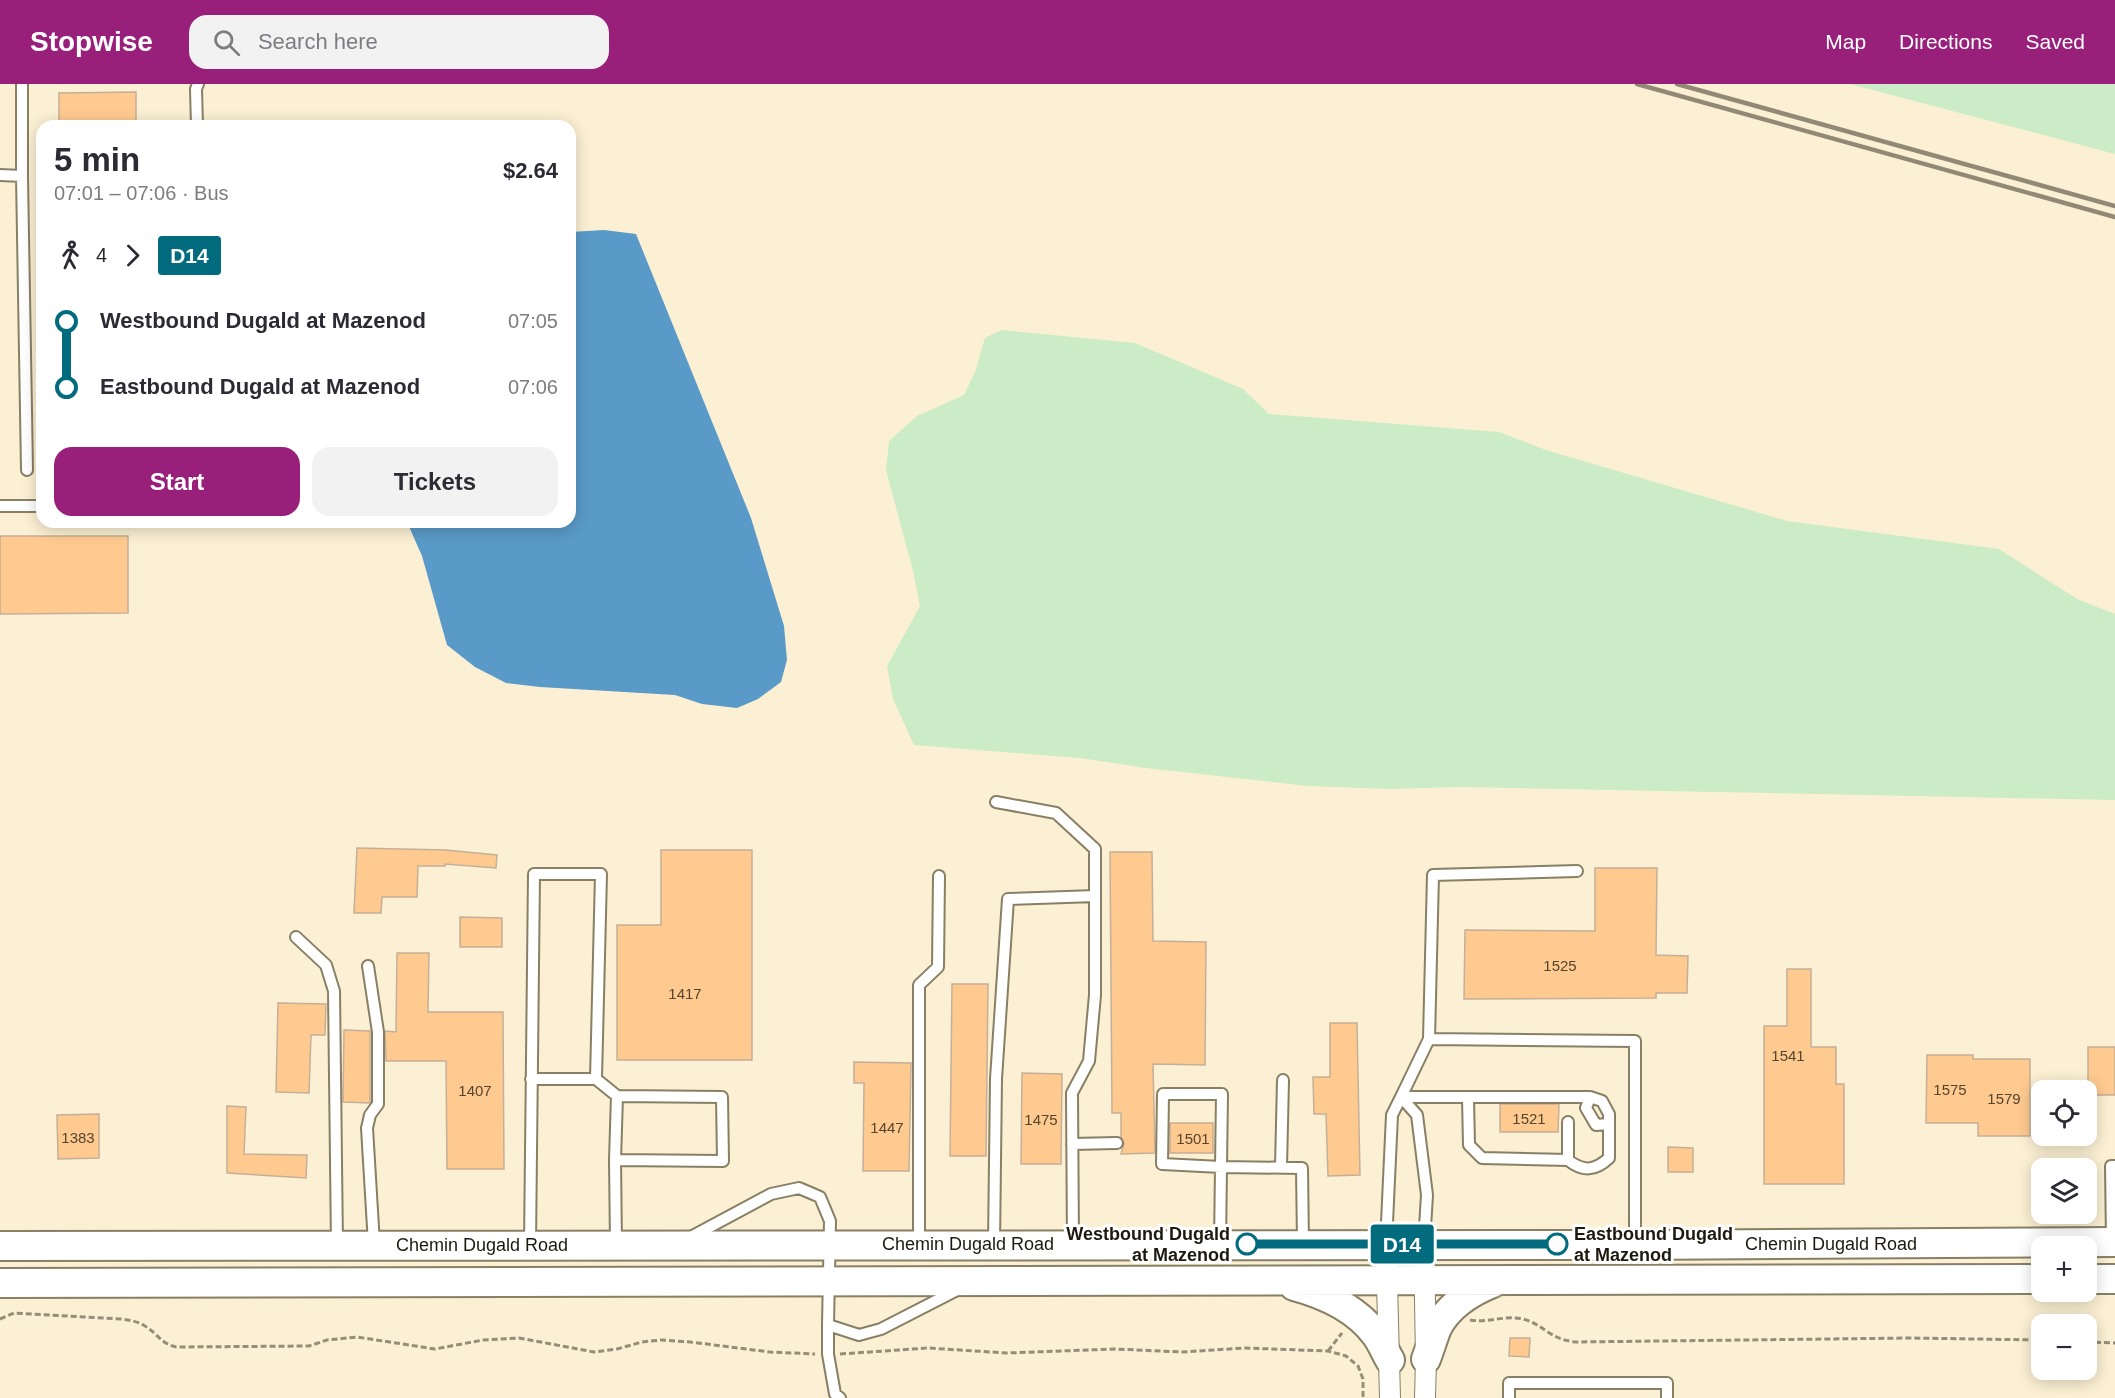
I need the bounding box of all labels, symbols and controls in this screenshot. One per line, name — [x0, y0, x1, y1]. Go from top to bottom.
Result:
search box — [189, 15, 609, 69]
text: Stopwise — [30, 26, 153, 57]
icon: search — [210, 26, 243, 59]
text: Search here — [258, 29, 378, 54]
text: Map — [1825, 30, 1866, 53]
text: Directions — [1899, 30, 1992, 53]
text: Saved — [2025, 30, 2085, 53]
text: 5 min — [54, 141, 140, 178]
text: $2.64 — [503, 158, 558, 183]
text: 07:01 – 07:06 · Bus — [54, 182, 229, 204]
icon: walk — [54, 239, 87, 272]
icon: forward — [116, 239, 149, 272]
text: 4 — [96, 244, 107, 266]
text: D14 — [170, 244, 209, 267]
text: Westbound Dugald at Mazenod — [100, 308, 426, 333]
text: 07:05 — [508, 310, 558, 332]
text: Eastbound Dugald at Mazenod — [100, 374, 420, 399]
text: 07:06 — [508, 376, 558, 398]
button: Start — [54, 447, 300, 516]
button: Tickets — [312, 447, 558, 516]
house number: 1525 — [1543, 957, 1577, 974]
house number: 1417 — [668, 985, 702, 1002]
house number: 1541 — [1771, 1047, 1805, 1064]
map controls — [2031, 1080, 2097, 1380]
button: locate — [2031, 1080, 2097, 1146]
house number: 1575 — [1933, 1081, 1967, 1098]
house number: 1407 — [458, 1082, 492, 1099]
house number: 1579 — [1987, 1090, 2021, 1107]
house number: 1521 — [1512, 1110, 1546, 1127]
house number: 1475 — [1024, 1111, 1058, 1128]
house number: 1447 — [870, 1119, 904, 1136]
house number: 1383 — [61, 1129, 95, 1146]
house number: 1501 — [1176, 1130, 1210, 1147]
button: layers — [2031, 1158, 2097, 1224]
place label: Westbound Dugald at Mazenod — [1066, 1224, 1230, 1265]
line badge: D14 — [1368, 1224, 1436, 1264]
place label: Eastbound Dugald at Mazenod — [1574, 1224, 1733, 1265]
marker: Westbound Dugald at Mazenod — [1236, 1233, 1258, 1255]
text: D14 — [1383, 1233, 1421, 1256]
marker: Eastbound Dugald at Mazenod — [1546, 1233, 1568, 1255]
street label: Chemin Dugald Road — [882, 1234, 1054, 1254]
street label: Chemin Dugald Road — [1745, 1234, 1917, 1254]
street label: Chemin Dugald Road — [396, 1235, 568, 1255]
button: + — [2031, 1236, 2097, 1302]
button: − — [2031, 1314, 2097, 1380]

